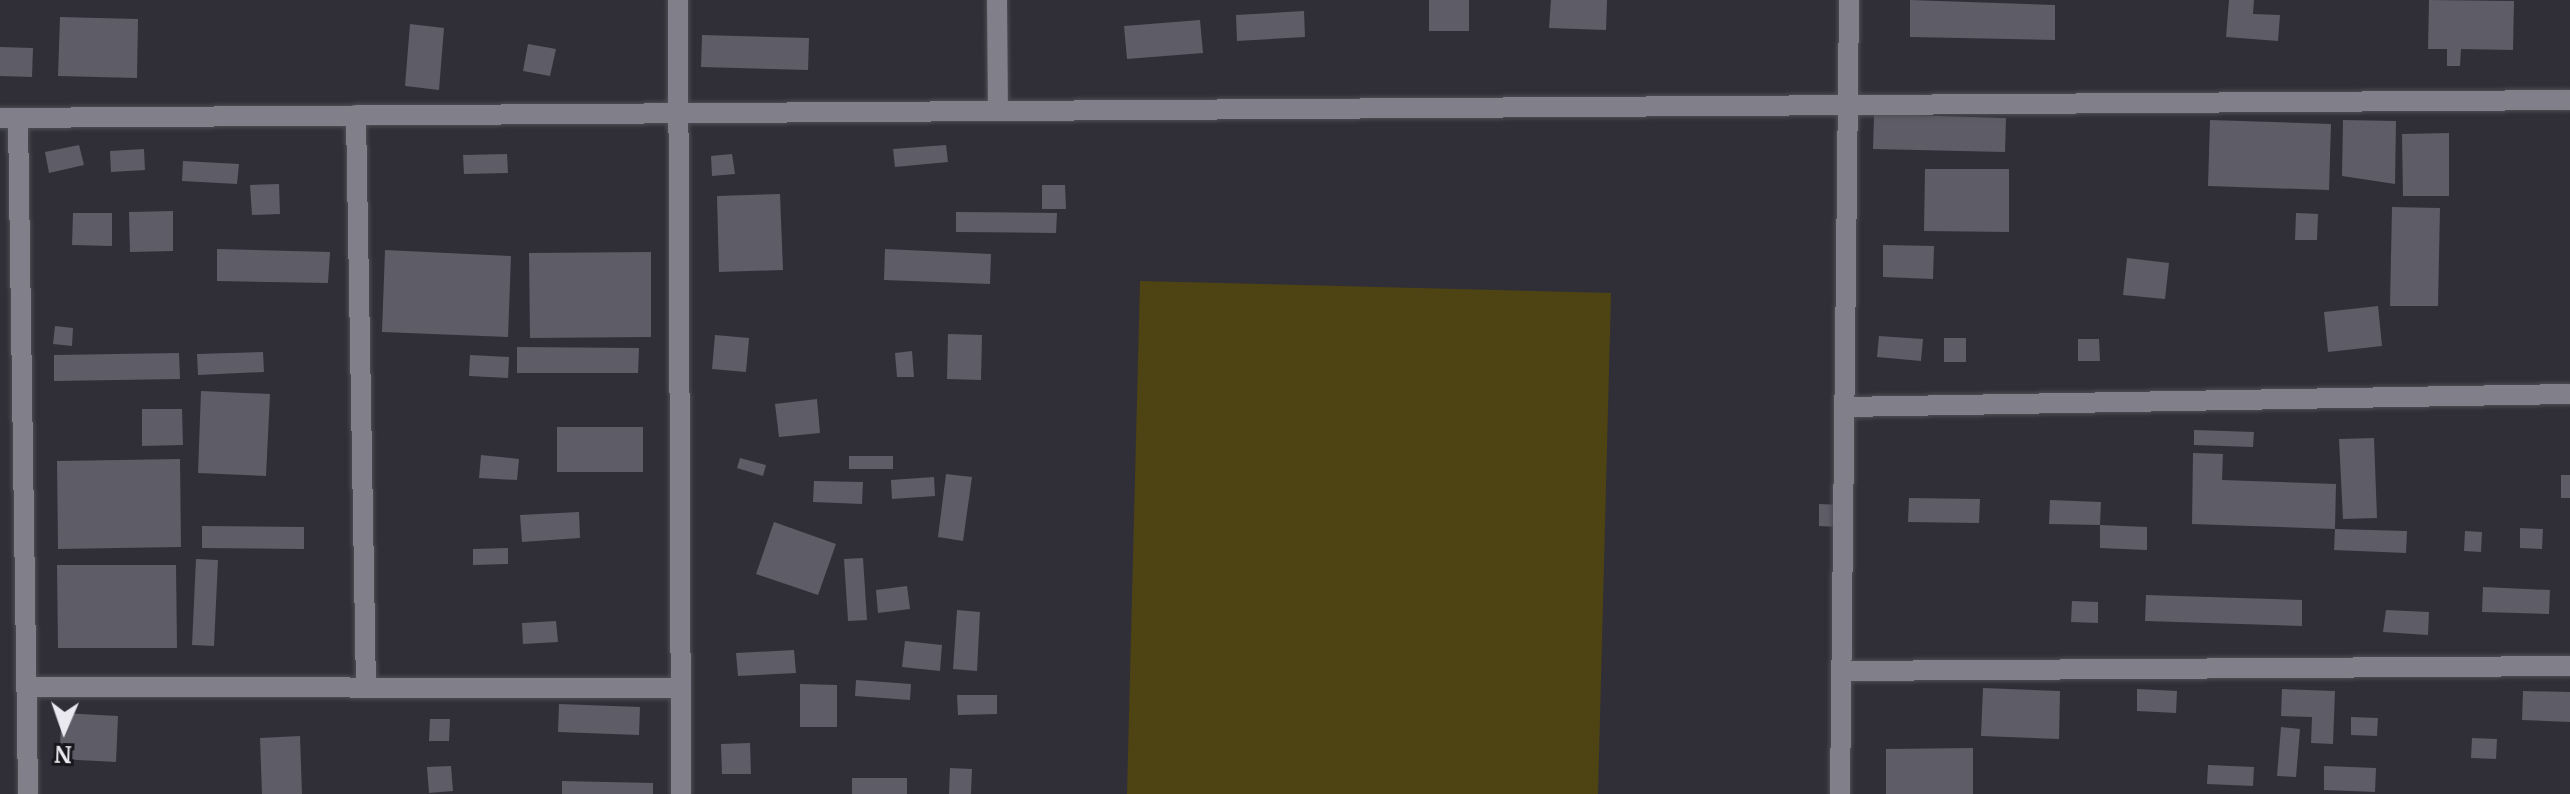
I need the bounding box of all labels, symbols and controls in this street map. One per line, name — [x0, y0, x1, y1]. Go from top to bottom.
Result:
north arrow — [24, 690, 104, 770]
text: N — [54, 740, 72, 768]

